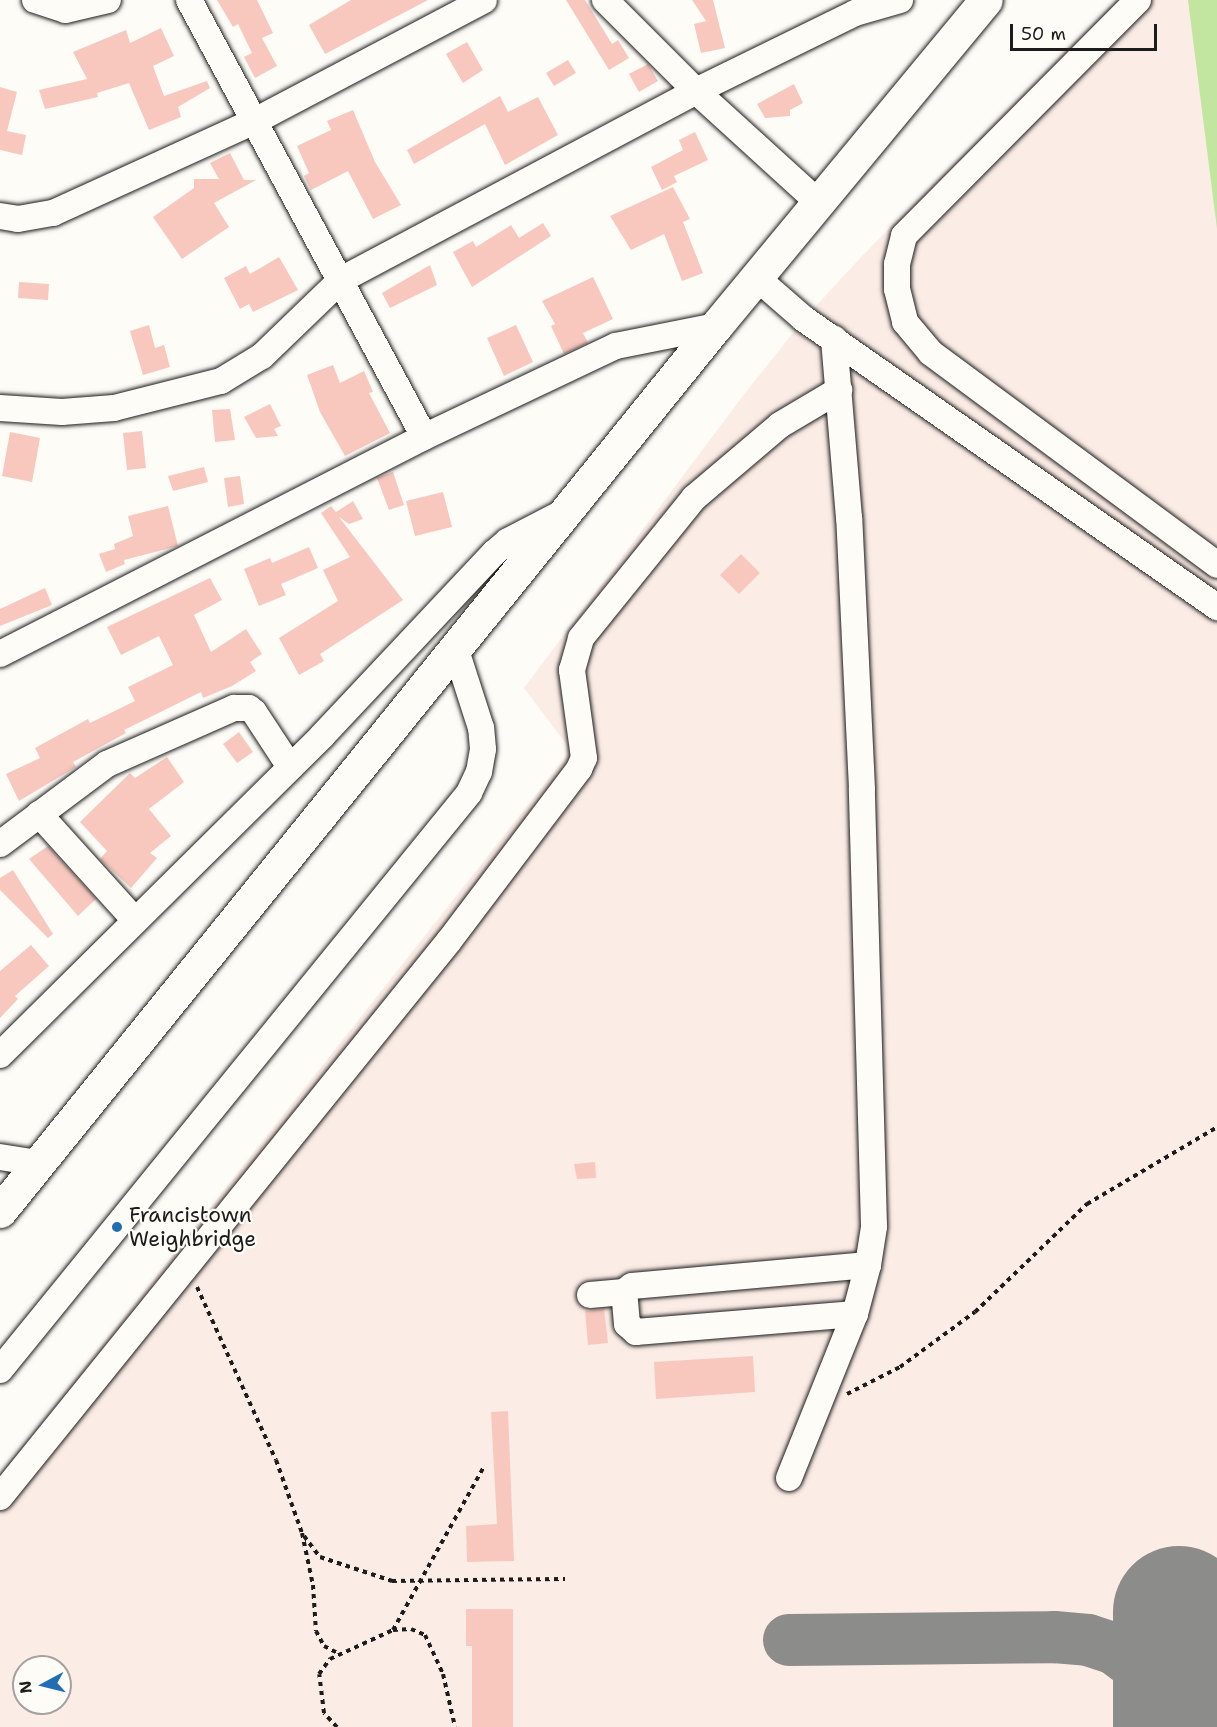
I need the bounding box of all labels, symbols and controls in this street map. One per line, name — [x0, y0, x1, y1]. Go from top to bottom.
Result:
scale bar — [1013, 12, 1160, 50]
text: 50 m — [1021, 22, 1066, 46]
place label: Francistown Weighbridge — [129, 1202, 256, 1252]
marker: Francistown Weighbridge — [110, 1220, 124, 1234]
north arrow — [12, 1655, 72, 1715]
text: N — [14, 1679, 37, 1695]

